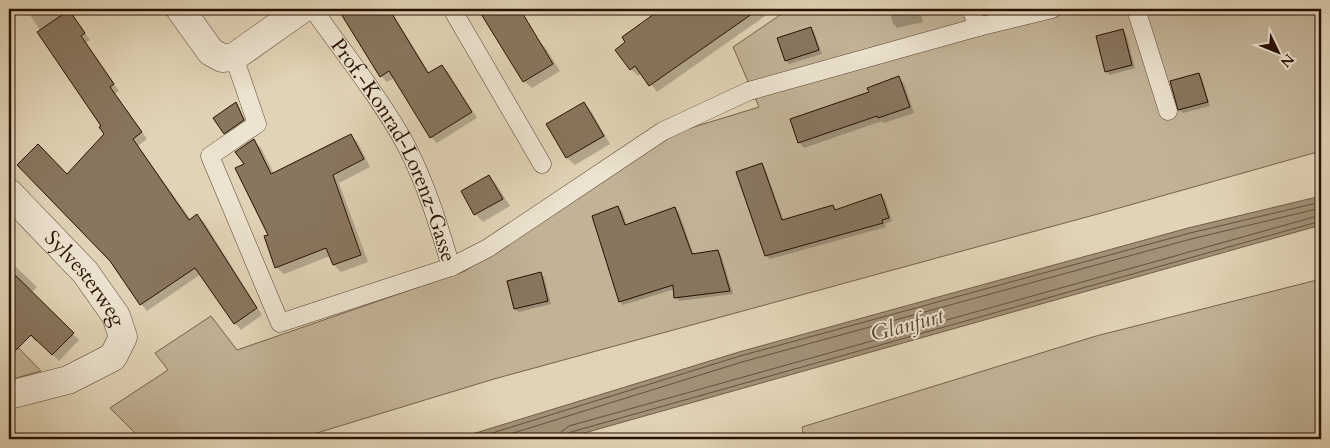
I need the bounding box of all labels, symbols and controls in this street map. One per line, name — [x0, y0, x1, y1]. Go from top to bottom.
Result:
north arrow — [1252, 28, 1302, 78]
street label: Prof.-Konrad-Lorenz-Gasse — [324, 32, 463, 265]
text: N — [1276, 50, 1298, 71]
street label: Sylvesterweg — [38, 224, 133, 330]
water label: Glanfurt — [867, 301, 947, 349]

